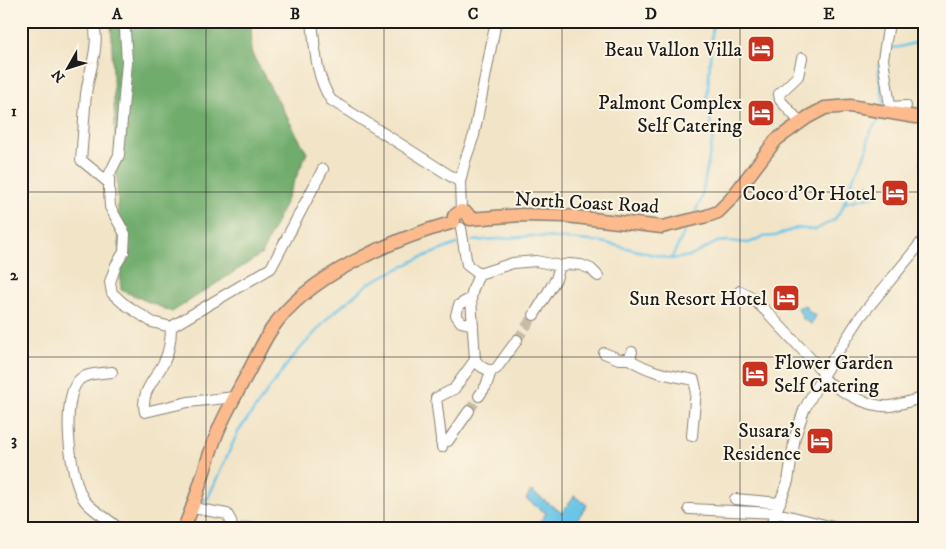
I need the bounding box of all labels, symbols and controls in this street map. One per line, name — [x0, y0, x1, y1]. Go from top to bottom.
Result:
text: A — [111, 4, 123, 24]
text: B — [290, 4, 300, 24]
text: C — [468, 4, 478, 24]
text: D — [645, 4, 657, 24]
text: E — [823, 4, 835, 24]
hotel icon: Beau Vallon Villa — [746, 34, 776, 64]
place label: Beau Vallon Villa — [604, 38, 743, 63]
north arrow — [42, 42, 92, 92]
text: N — [48, 65, 69, 86]
place label: Palmont Complex Self Catering — [598, 91, 742, 139]
hotel icon: Palmont Complex Self Catering — [746, 98, 776, 128]
text: 1 — [11, 101, 17, 121]
hotel icon: Coco d'Or Hotel — [880, 178, 910, 208]
place label: Coco d'Or Hotel — [742, 182, 876, 207]
street label: North Coast Road — [514, 187, 660, 220]
text: 2 — [10, 265, 19, 285]
hotel icon: Sun Resort Hotel — [771, 283, 801, 313]
place label: Sun Resort Hotel — [629, 287, 767, 312]
place label: Flower Garden Self Catering — [774, 351, 894, 399]
hotel icon: Flower Garden Self Catering — [740, 359, 770, 389]
place label: Susara's Residence — [722, 419, 801, 467]
hotel icon: Susara's Residence — [805, 426, 835, 456]
text: 3 — [11, 430, 17, 450]

